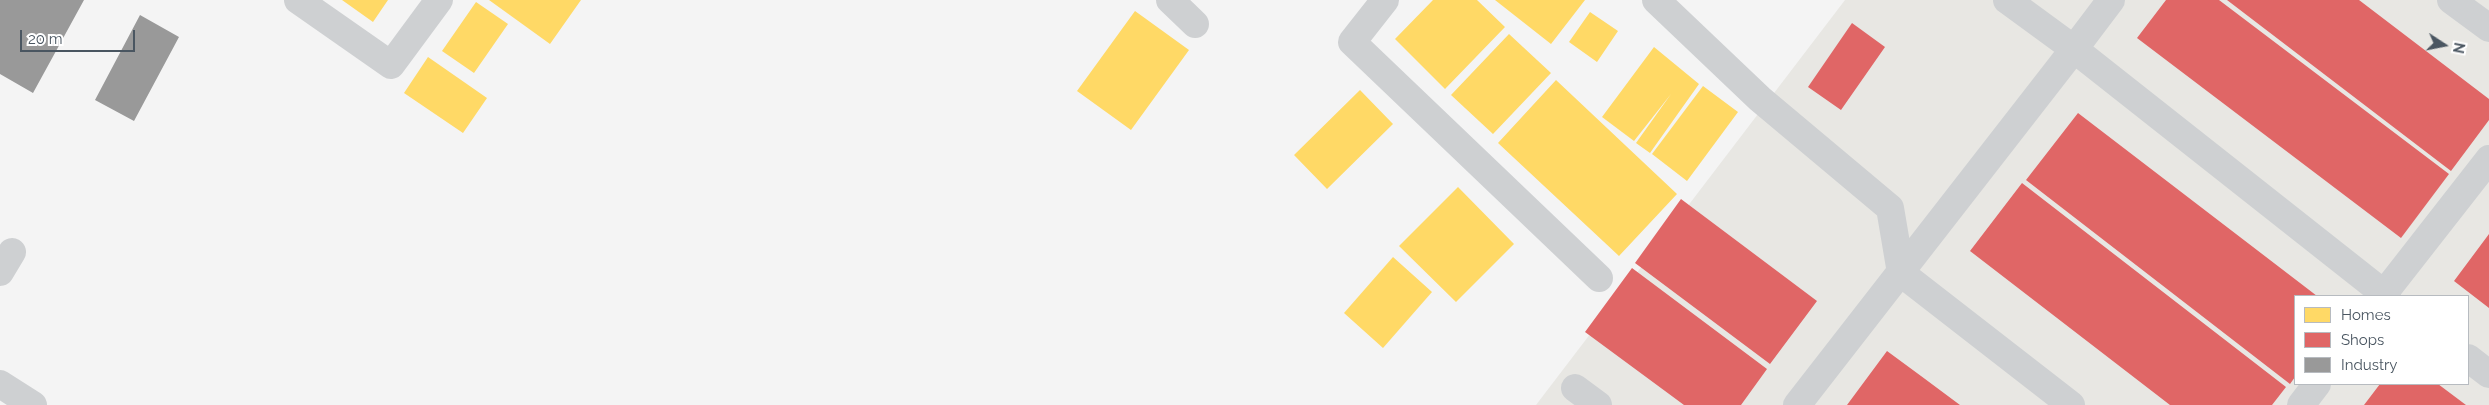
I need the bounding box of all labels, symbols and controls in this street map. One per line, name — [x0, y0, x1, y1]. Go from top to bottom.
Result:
scale bar — [22, 20, 138, 52]
north arrow — [2419, 20, 2469, 70]
text: 20 m — [28, 30, 63, 48]
text: N — [2450, 41, 2468, 55]
legend — [2294, 295, 2469, 385]
text: Homes — [2341, 306, 2391, 324]
text: Shops — [2341, 331, 2384, 349]
text: Industry — [2341, 356, 2397, 374]

